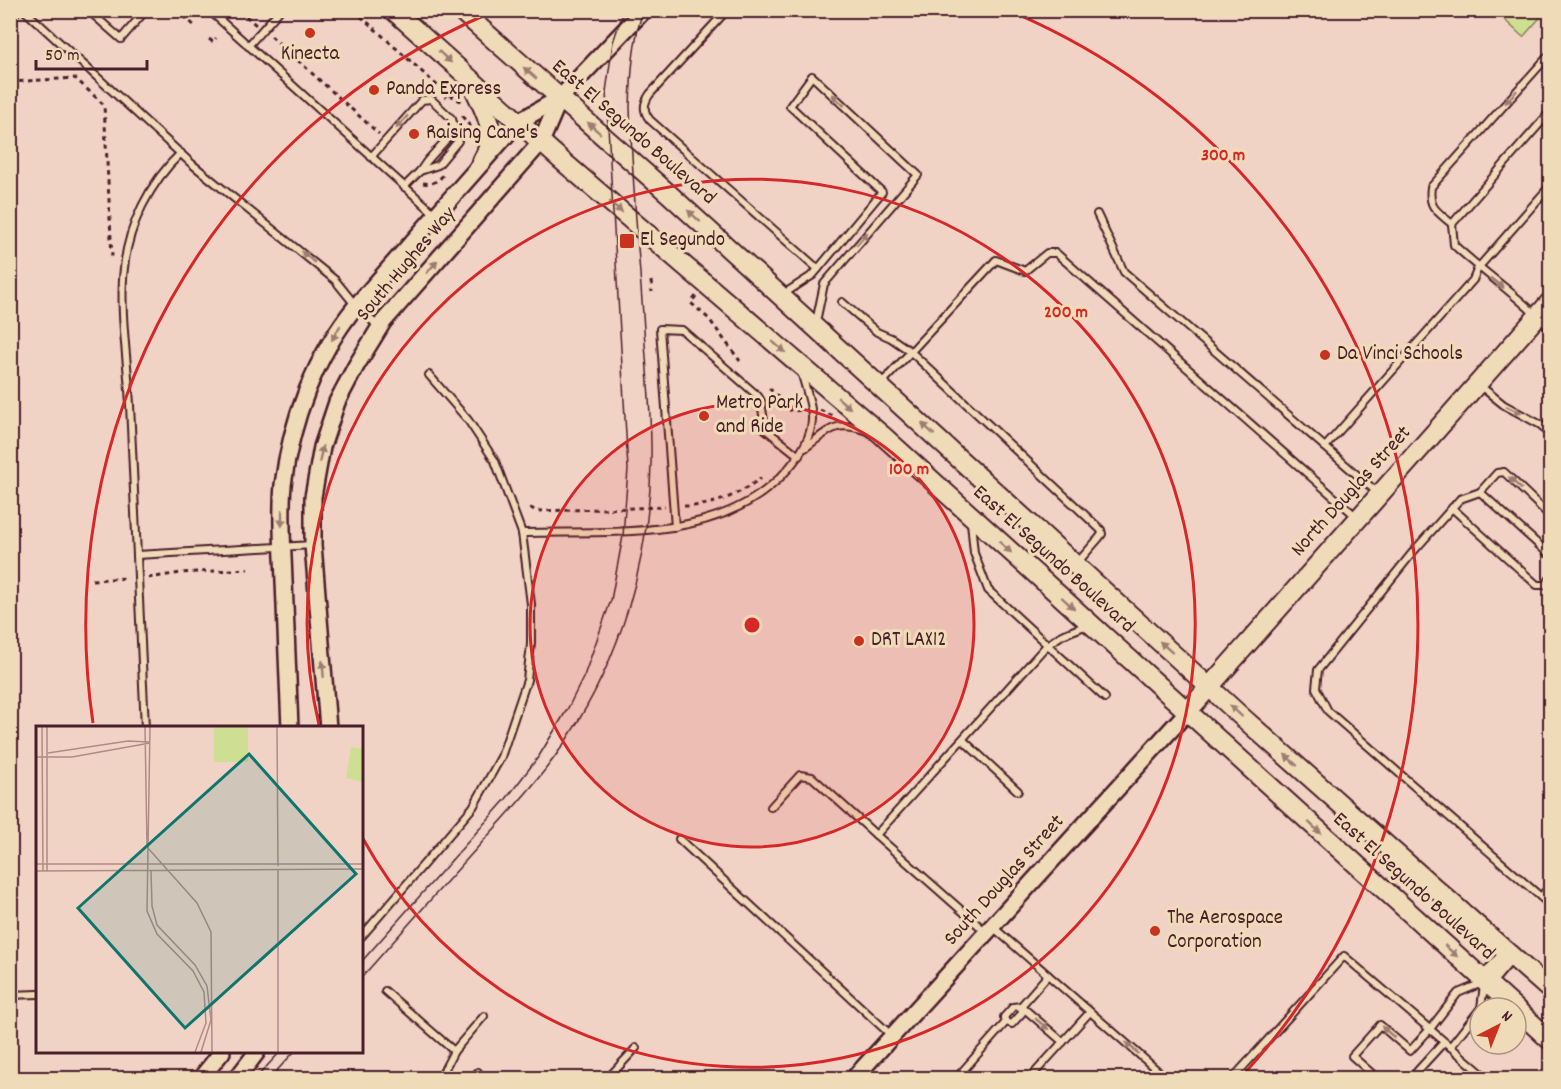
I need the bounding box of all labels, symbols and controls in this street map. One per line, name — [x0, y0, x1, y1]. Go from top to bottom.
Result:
marker: Kinecta — [303, 26, 317, 40]
scale bar — [36, 33, 147, 71]
place label: Kinecta — [281, 40, 340, 70]
text: 50 m — [45, 44, 80, 69]
one-way arrow — [437, 50, 452, 63]
street label: East El Segundo Boulevard — [544, 53, 722, 213]
one-way arrow — [522, 66, 538, 79]
place label: Panda Express — [386, 75, 501, 105]
marker: Panda Express — [367, 83, 381, 97]
one-way arrow — [1505, 89, 1518, 104]
one-way arrow — [832, 94, 846, 108]
one-way arrow — [395, 115, 409, 130]
place label: Raising Cane's — [426, 119, 538, 149]
one-way arrow — [587, 122, 602, 135]
marker: Raising Cane's — [407, 127, 421, 141]
text: 300 m — [1201, 144, 1245, 169]
one-way arrow — [608, 200, 623, 213]
street label: South Hughes Way — [350, 201, 464, 329]
one-way arrow — [687, 209, 702, 223]
place label: El Segundo — [640, 226, 725, 256]
marker: El Segundo — [618, 232, 636, 250]
one-way arrow — [856, 232, 869, 247]
one-way arrow — [300, 251, 316, 264]
one-way arrow — [425, 260, 438, 275]
one-way arrow — [1490, 277, 1505, 289]
text: 200 m — [1044, 301, 1088, 326]
one-way arrow — [330, 325, 341, 341]
place label: Da Vinci Schools — [1337, 340, 1463, 370]
one-way arrow — [771, 341, 787, 354]
marker: Da Vinci Schools — [1318, 348, 1332, 362]
place label: Metro Park and Ride — [716, 389, 803, 443]
one-way arrow — [836, 396, 851, 409]
one-way arrow — [1506, 406, 1523, 415]
marker: Metro Park and Ride — [697, 409, 711, 423]
street label: North Douglas Street — [1285, 419, 1419, 564]
one-way arrow — [921, 423, 936, 436]
one-way arrow — [317, 445, 326, 464]
text: 100 m — [889, 458, 929, 483]
one-way arrow — [1508, 476, 1523, 490]
street label: East El Segundo Boulevard — [965, 479, 1141, 641]
one-way arrow — [278, 509, 287, 528]
one-way arrow — [997, 540, 1012, 553]
one-way arrow — [1060, 596, 1075, 610]
centre of rings — [742, 615, 762, 635]
place label: DRT LAX12 — [871, 626, 947, 656]
marker: DRT LAX12 — [852, 634, 866, 648]
one-way arrow — [1159, 641, 1174, 654]
one-way arrow — [318, 660, 327, 679]
one-way arrow — [1228, 704, 1243, 718]
inset map — [36, 726, 363, 1053]
one-way arrow — [1284, 754, 1299, 767]
street label: East El Segundo Boulevard — [1325, 806, 1501, 968]
street label: South Douglas Street — [938, 808, 1072, 953]
one-way arrow — [1308, 821, 1323, 835]
place label: The Aerospace Corporation — [1167, 904, 1283, 958]
marker: The Aerospace Corporation — [1148, 924, 1162, 938]
one-way arrow — [1444, 944, 1459, 958]
north arrow — [1468, 996, 1528, 1056]
text: N — [1496, 1006, 1517, 1028]
one-way arrow — [1034, 1017, 1049, 1030]
one-way arrow — [1381, 1026, 1396, 1039]
one-way arrow — [1124, 1041, 1139, 1055]

